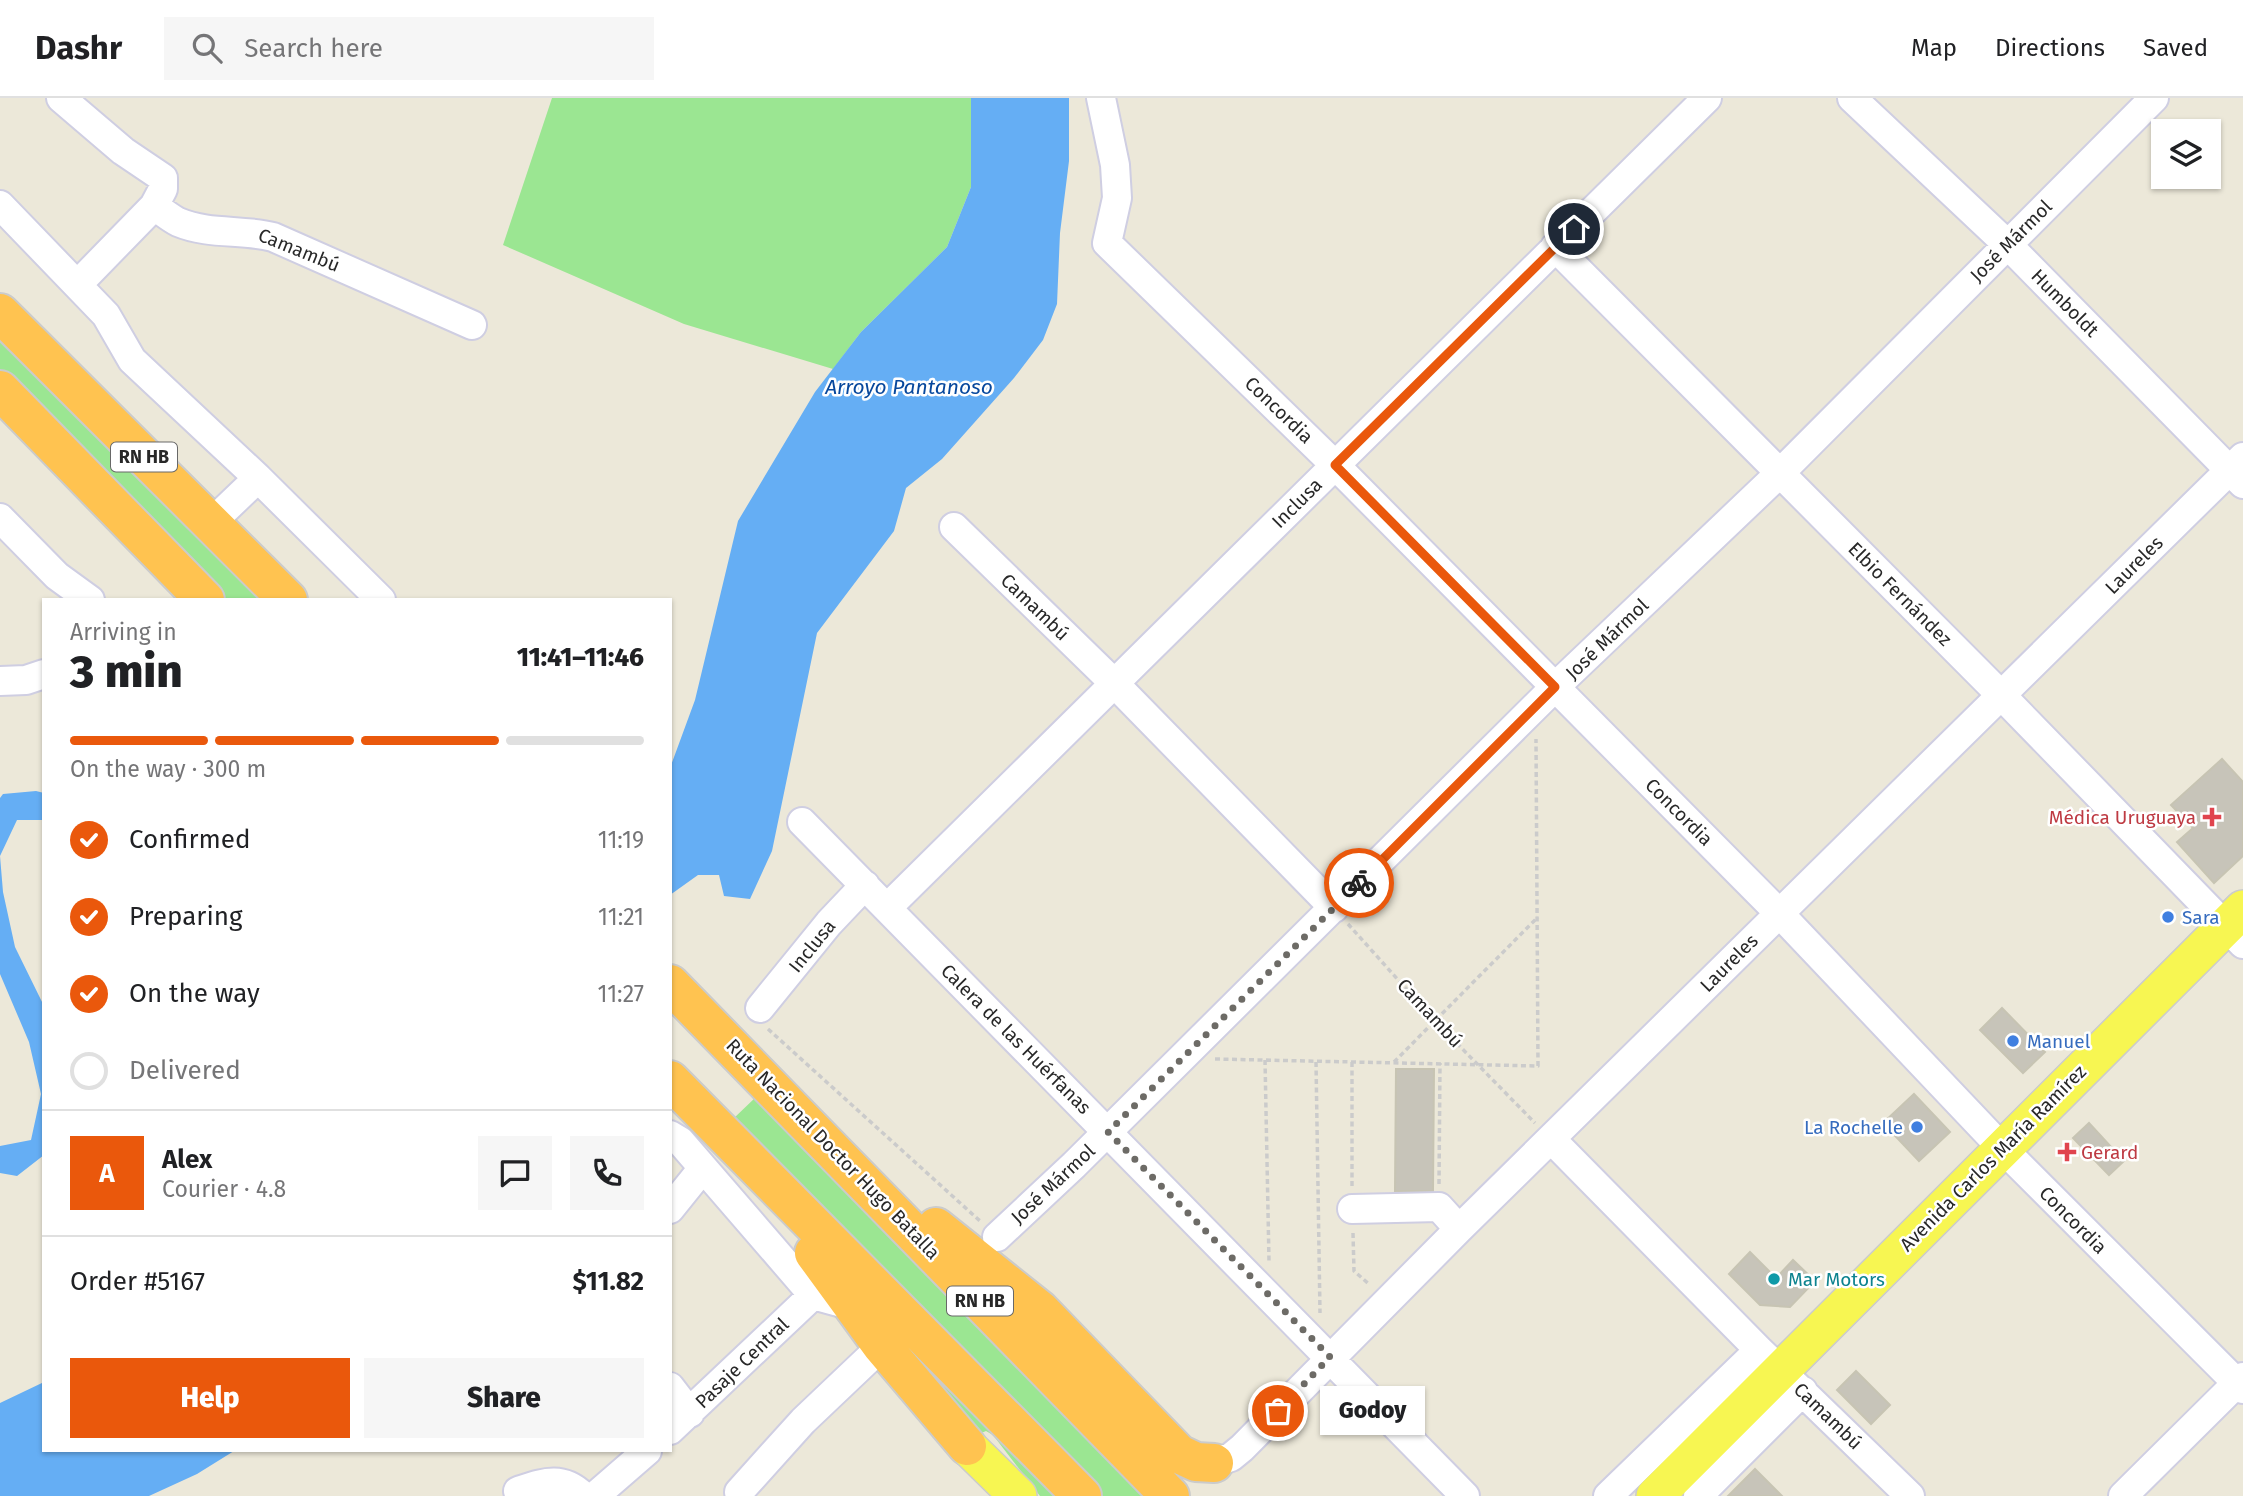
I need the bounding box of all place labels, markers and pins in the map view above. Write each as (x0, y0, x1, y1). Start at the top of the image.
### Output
pin (1544, 199, 1604, 259)
place label: Médica Uruguaya (2049, 806, 2196, 829)
marker: Médica Uruguaya (2202, 807, 2222, 827)
place label: Sara (2182, 906, 2220, 929)
marker: Sara (2160, 909, 2176, 925)
place label: Manuel (2027, 1030, 2091, 1053)
marker: Manuel (2005, 1033, 2021, 1049)
place label: La Rochelle (1804, 1116, 1903, 1139)
marker: La Rochelle (1909, 1119, 1925, 1135)
place label: Gerard (2081, 1141, 2138, 1164)
marker: Gerard (2059, 1144, 2075, 1160)
place label: Mar Motors (1788, 1268, 1885, 1291)
marker: Mar Motors (1766, 1271, 1782, 1287)
pin (1248, 1381, 1308, 1441)
callout: Godoy (1320, 1386, 1425, 1436)

